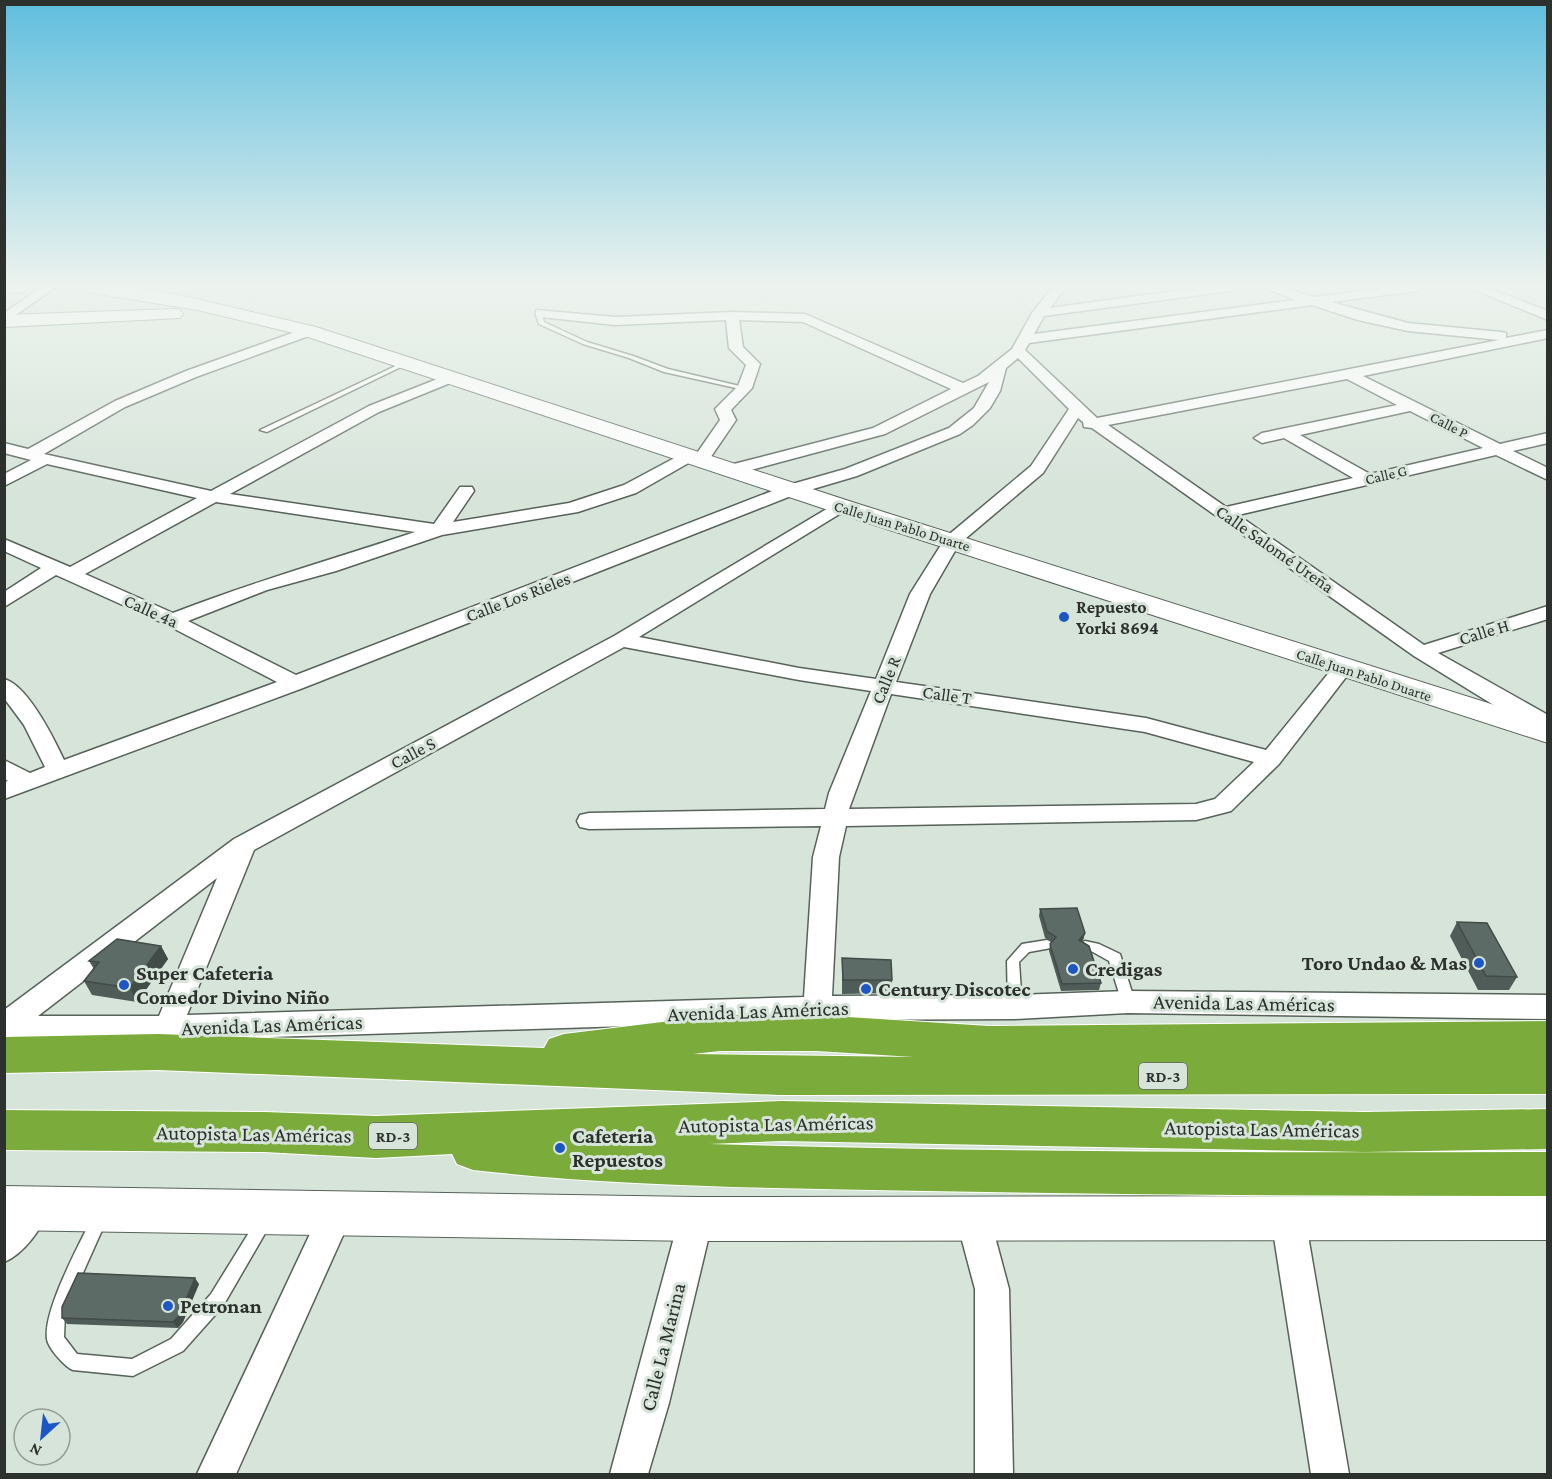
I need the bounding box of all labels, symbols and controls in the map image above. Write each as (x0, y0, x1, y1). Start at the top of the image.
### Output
street label: Calle P (1427, 409, 1471, 441)
street label: Calle G (1363, 462, 1409, 488)
street label: Calle Juan Pablo Duarte (832, 498, 972, 555)
street label: Calle Salomé Ureña (1212, 501, 1338, 597)
street label: Calle Los Rieles (463, 568, 573, 626)
street label: Calle 4a (121, 590, 181, 632)
place label: Repuesto Yorki 8694 (1076, 597, 1159, 638)
marker: Repuesto Yorki 8694 (1057, 610, 1071, 624)
street label: Calle H (1456, 615, 1512, 649)
street label: Calle Juan Pablo Duarte (1294, 646, 1434, 705)
street label: Calle R (867, 652, 905, 707)
street label: Calle T (921, 682, 973, 708)
street label: Calle S (387, 733, 439, 773)
place label: Toro Undao & Mas (1301, 951, 1467, 975)
marker: Toro Undao & Mas (1472, 956, 1486, 970)
place label: Credigas (1085, 957, 1163, 981)
place label: Super Cafeteria Comedor Divino Niño (136, 961, 330, 1009)
marker: Credigas (1066, 962, 1080, 976)
place label: Century Discotec (878, 977, 1031, 1001)
marker: Super Cafeteria Comedor Divino Niño (117, 978, 131, 992)
marker: Century Discotec (859, 982, 873, 996)
street label: Avenida Las Américas (1153, 989, 1335, 1017)
street label: Avenida Las Américas (667, 996, 849, 1026)
street label: Avenida Las Américas (181, 1010, 363, 1040)
road number: RD-3 (1139, 1063, 1187, 1089)
street label: Autopista Las Américas (678, 1110, 874, 1138)
street label: Autopista Las Américas (1164, 1115, 1360, 1143)
street label: Autopista Las Américas (156, 1120, 352, 1148)
road number: RD-3 (369, 1123, 417, 1149)
place label: Cafeteria Repuestos (572, 1124, 663, 1172)
marker: Cafeteria Repuestos (553, 1141, 567, 1155)
street label: Calle La Marina (635, 1280, 691, 1414)
place label: Petronan (180, 1294, 262, 1318)
marker: Petronan (161, 1299, 175, 1313)
north arrow (12, 1407, 72, 1467)
text: N (27, 1440, 44, 1460)

